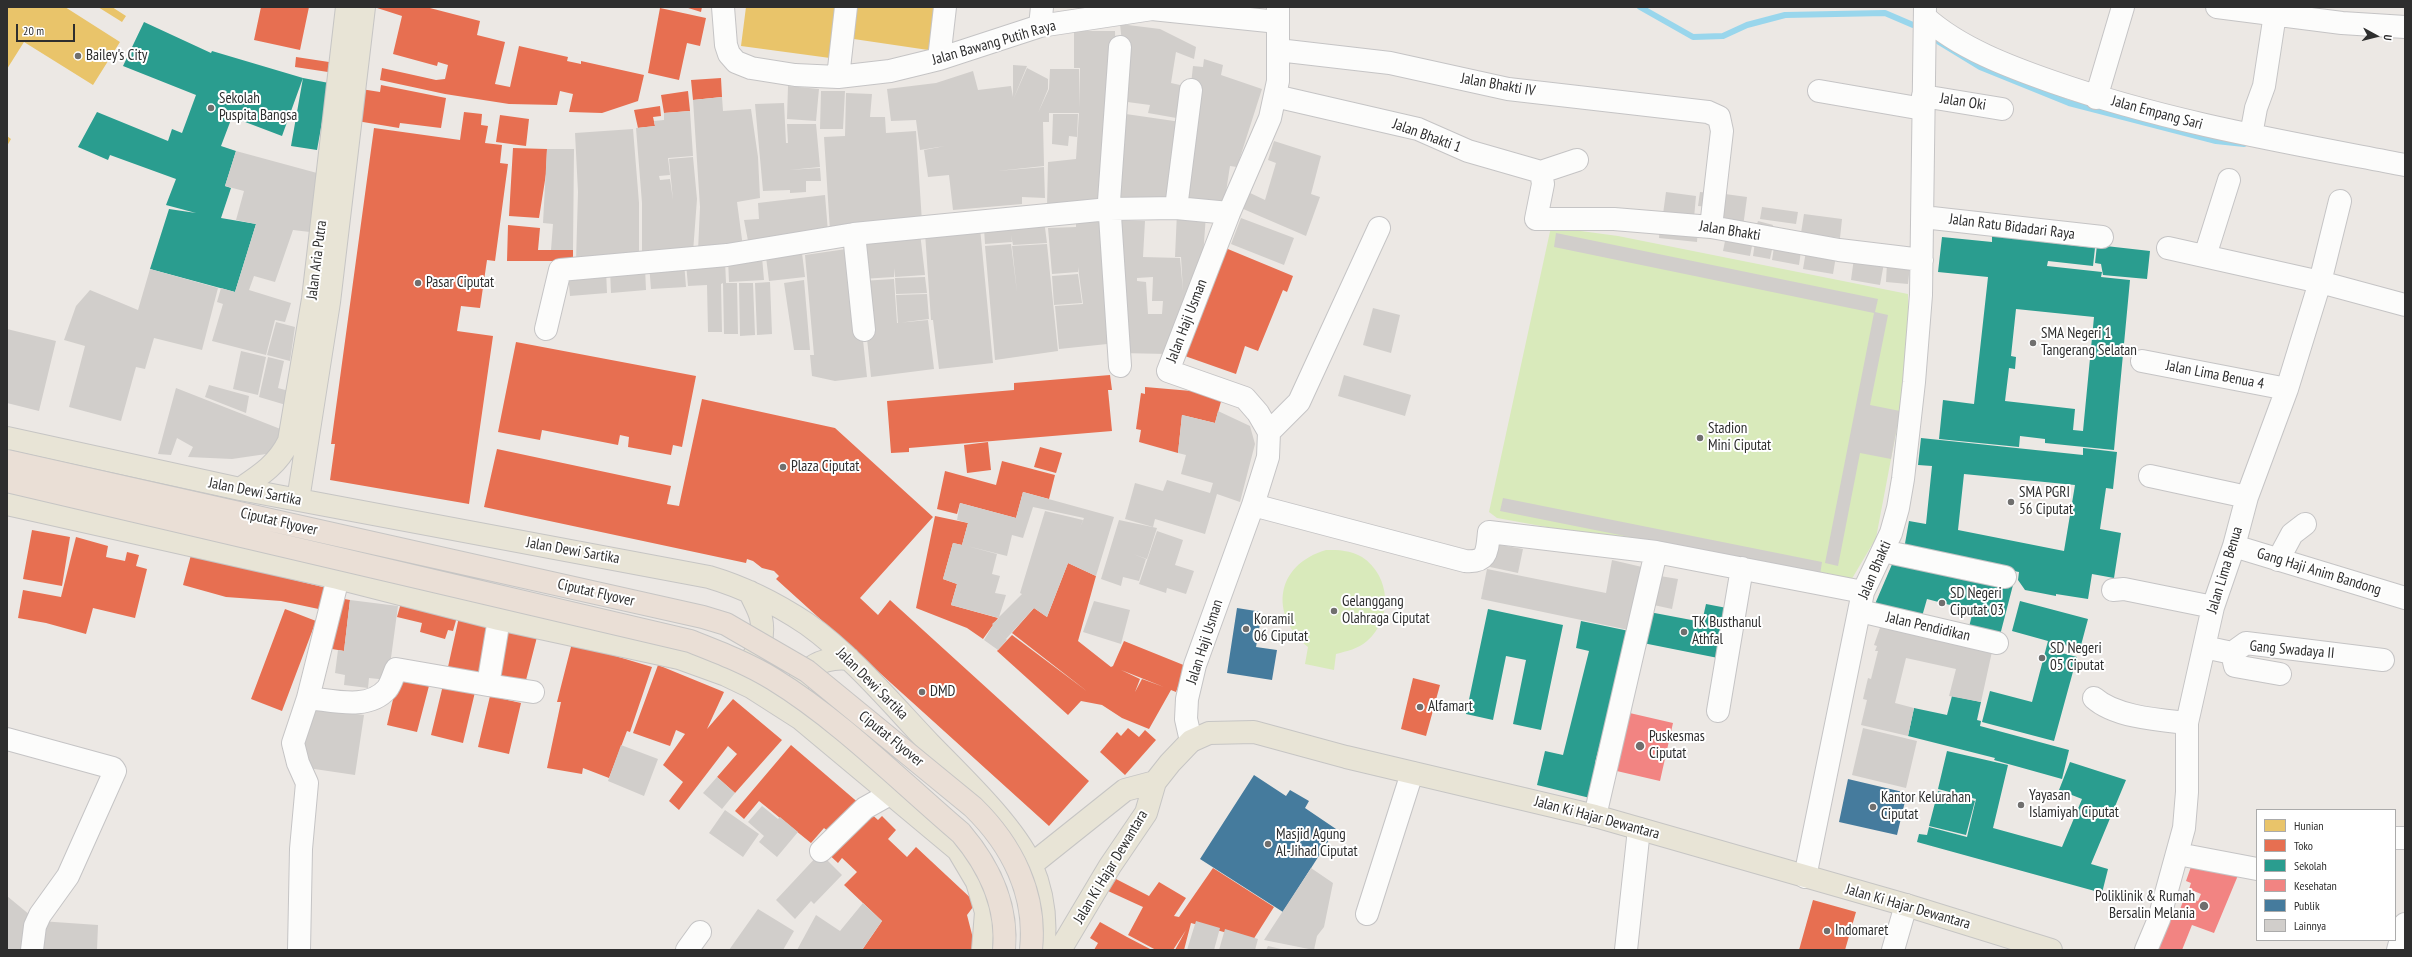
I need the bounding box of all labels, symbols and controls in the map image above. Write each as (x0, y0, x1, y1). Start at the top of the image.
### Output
scale bar (18, 16, 77, 42)
north arrow (2356, 16, 2396, 56)
street label: Jalan Bawang Putih Raya (930, 17, 1058, 69)
text: 20 m (23, 23, 44, 38)
text: U (2381, 34, 2395, 41)
place label: Bailey's City (86, 47, 147, 65)
marker: Bailey's City (73, 51, 83, 61)
street label: Jalan Bhakti IV (1459, 70, 1537, 100)
street label: Jalan Oki (1939, 89, 1987, 115)
place label: Sekolah Puspita Bangsa (219, 90, 297, 125)
street label: Jalan Empang Sari (2109, 92, 2205, 134)
marker: Sekolah Puspita Bangsa (206, 103, 216, 113)
street label: Jalan Bhakti 1 (1390, 115, 1464, 157)
street label: Jalan Ratu Bidadari Raya (1948, 210, 2076, 244)
street label: Jalan Bhakti (1698, 217, 1762, 245)
street label: Jalan Aria Putra (303, 219, 331, 301)
place label: Pasar Ciputat (426, 274, 494, 292)
street label: Jalan Haji Usman (1163, 277, 1211, 365)
marker: Pasar Ciputat (413, 278, 423, 288)
place label: SMA Negeri 1 Tangerang Selatan (2041, 325, 2137, 360)
marker: SMA Negeri 1 Tangerang Selatan (2028, 338, 2038, 348)
street label: Jalan Lima Benua 4 (2164, 357, 2266, 393)
place label: Stadion Mini Ciputat (1708, 420, 1771, 455)
marker: Stadion Mini Ciputat (1695, 433, 1705, 443)
place label: Plaza Ciputat (791, 458, 859, 476)
marker: Plaza Ciputat (778, 462, 788, 472)
street label: Jalan Dewi Sartika (207, 474, 303, 510)
place label: SMA PGRI 56 Ciputat (2019, 484, 2073, 519)
marker: SMA PGRI 56 Ciputat (2006, 497, 2016, 507)
street label: Ciputat Flyover (239, 504, 319, 540)
street label: Jalan Lima Benua (2203, 524, 2247, 616)
street label: Jalan Dewi Sartika (525, 534, 621, 568)
street label: Jalan Bhakti (1855, 538, 1895, 602)
street label: Gang Haji Anim Bandong (2255, 545, 2383, 599)
street label: Ciputat Flyover (556, 575, 636, 611)
place label: SD Negeri Ciputat 03 (1950, 585, 2004, 620)
place label: Gelanggang Olahraga Ciputat (1342, 593, 1430, 628)
street label: Jalan Haji Usman (1183, 597, 1227, 687)
marker: SD Negeri Ciputat 03 (1937, 598, 1947, 608)
marker: Gelanggang Olahraga Ciputat (1329, 606, 1339, 616)
street label: Jalan Pendidikan (1884, 609, 1972, 645)
place label: Koramil 06 Ciputat (1254, 611, 1308, 646)
place label: TK Busthanul Athfal (1692, 614, 1761, 649)
marker: Koramil 06 Ciputat (1241, 624, 1251, 634)
marker: TK Busthanul Athfal (1679, 627, 1689, 637)
street label: Gang Swadaya II (2249, 637, 2335, 663)
place label: SD Negeri 05 Ciputat (2050, 640, 2104, 675)
street label: Jalan Dewi Sartika (832, 644, 912, 724)
marker: SD Negeri 05 Ciputat (2037, 653, 2047, 663)
place label: DMD (930, 683, 955, 701)
marker: DMD (917, 687, 927, 697)
place label: Alfamart (1428, 698, 1473, 716)
marker: Alfamart (1415, 702, 1425, 712)
street label: Ciputat Flyover (855, 707, 927, 771)
place label: Puskesmas Ciputat (1649, 728, 1705, 763)
marker: Puskesmas Ciputat (1634, 740, 1646, 752)
place label: Yayasan Islamiyah Ciputat (2029, 787, 2119, 822)
place label: Kantor Kelurahan Ciputat (1881, 789, 1971, 824)
street label: Jalan Ki Hajar Dewantara (1532, 793, 1662, 843)
marker: Yayasan Islamiyah Ciputat (2016, 800, 2026, 810)
marker: Kantor Kelurahan Ciputat (1868, 802, 1878, 812)
street label: Jalan Ki Hajar Dewantara (1070, 807, 1152, 927)
legend (2256, 809, 2396, 941)
text: Hunian (2294, 818, 2324, 833)
place label: Masjid Agung Al-Jihad Ciputat (1276, 826, 1358, 861)
text: Toko (2294, 838, 2313, 853)
marker: Masjid Agung Al-Jihad Ciputat (1263, 839, 1273, 849)
text: Sekolah (2294, 858, 2327, 873)
text: Kesehatan (2294, 878, 2337, 893)
street label: Jalan Ki Hajar Dewantara (1844, 881, 1972, 933)
place label: Poliklinik & Rumah Bersalin Melania (2095, 888, 2195, 923)
text: Publik (2294, 898, 2320, 913)
marker: Poliklinik & Rumah Bersalin Melania (2198, 900, 2210, 912)
text: Lainnya (2294, 918, 2326, 933)
place label: Indomaret (1835, 922, 1888, 940)
marker: Indomaret (1822, 926, 1832, 936)

